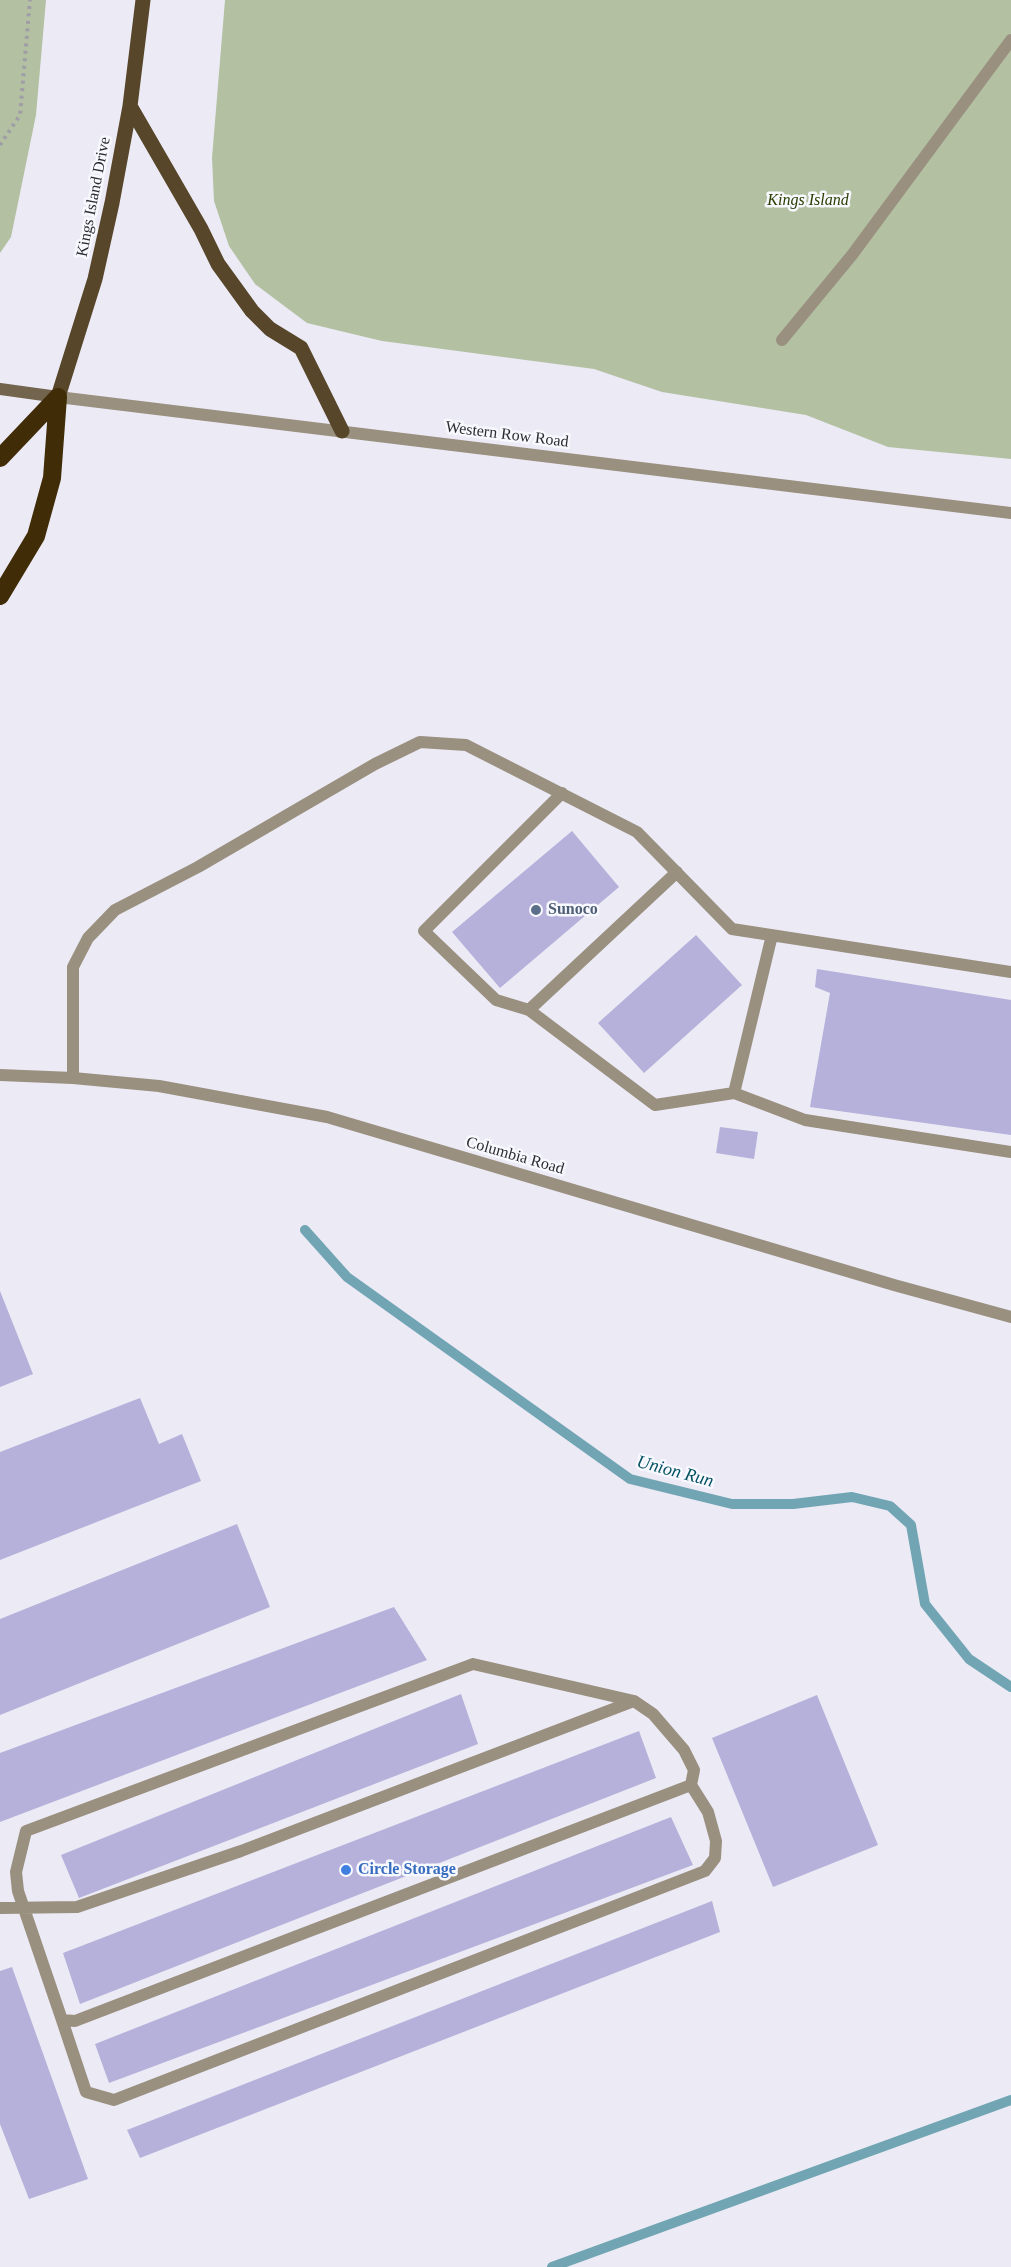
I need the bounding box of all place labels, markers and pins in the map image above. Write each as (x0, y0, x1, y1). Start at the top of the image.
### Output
place label: Sunoco (548, 900, 598, 920)
marker: Sunoco (529, 903, 543, 917)
place label: Circle Storage (358, 1860, 456, 1880)
marker: Circle Storage (339, 1863, 353, 1877)

